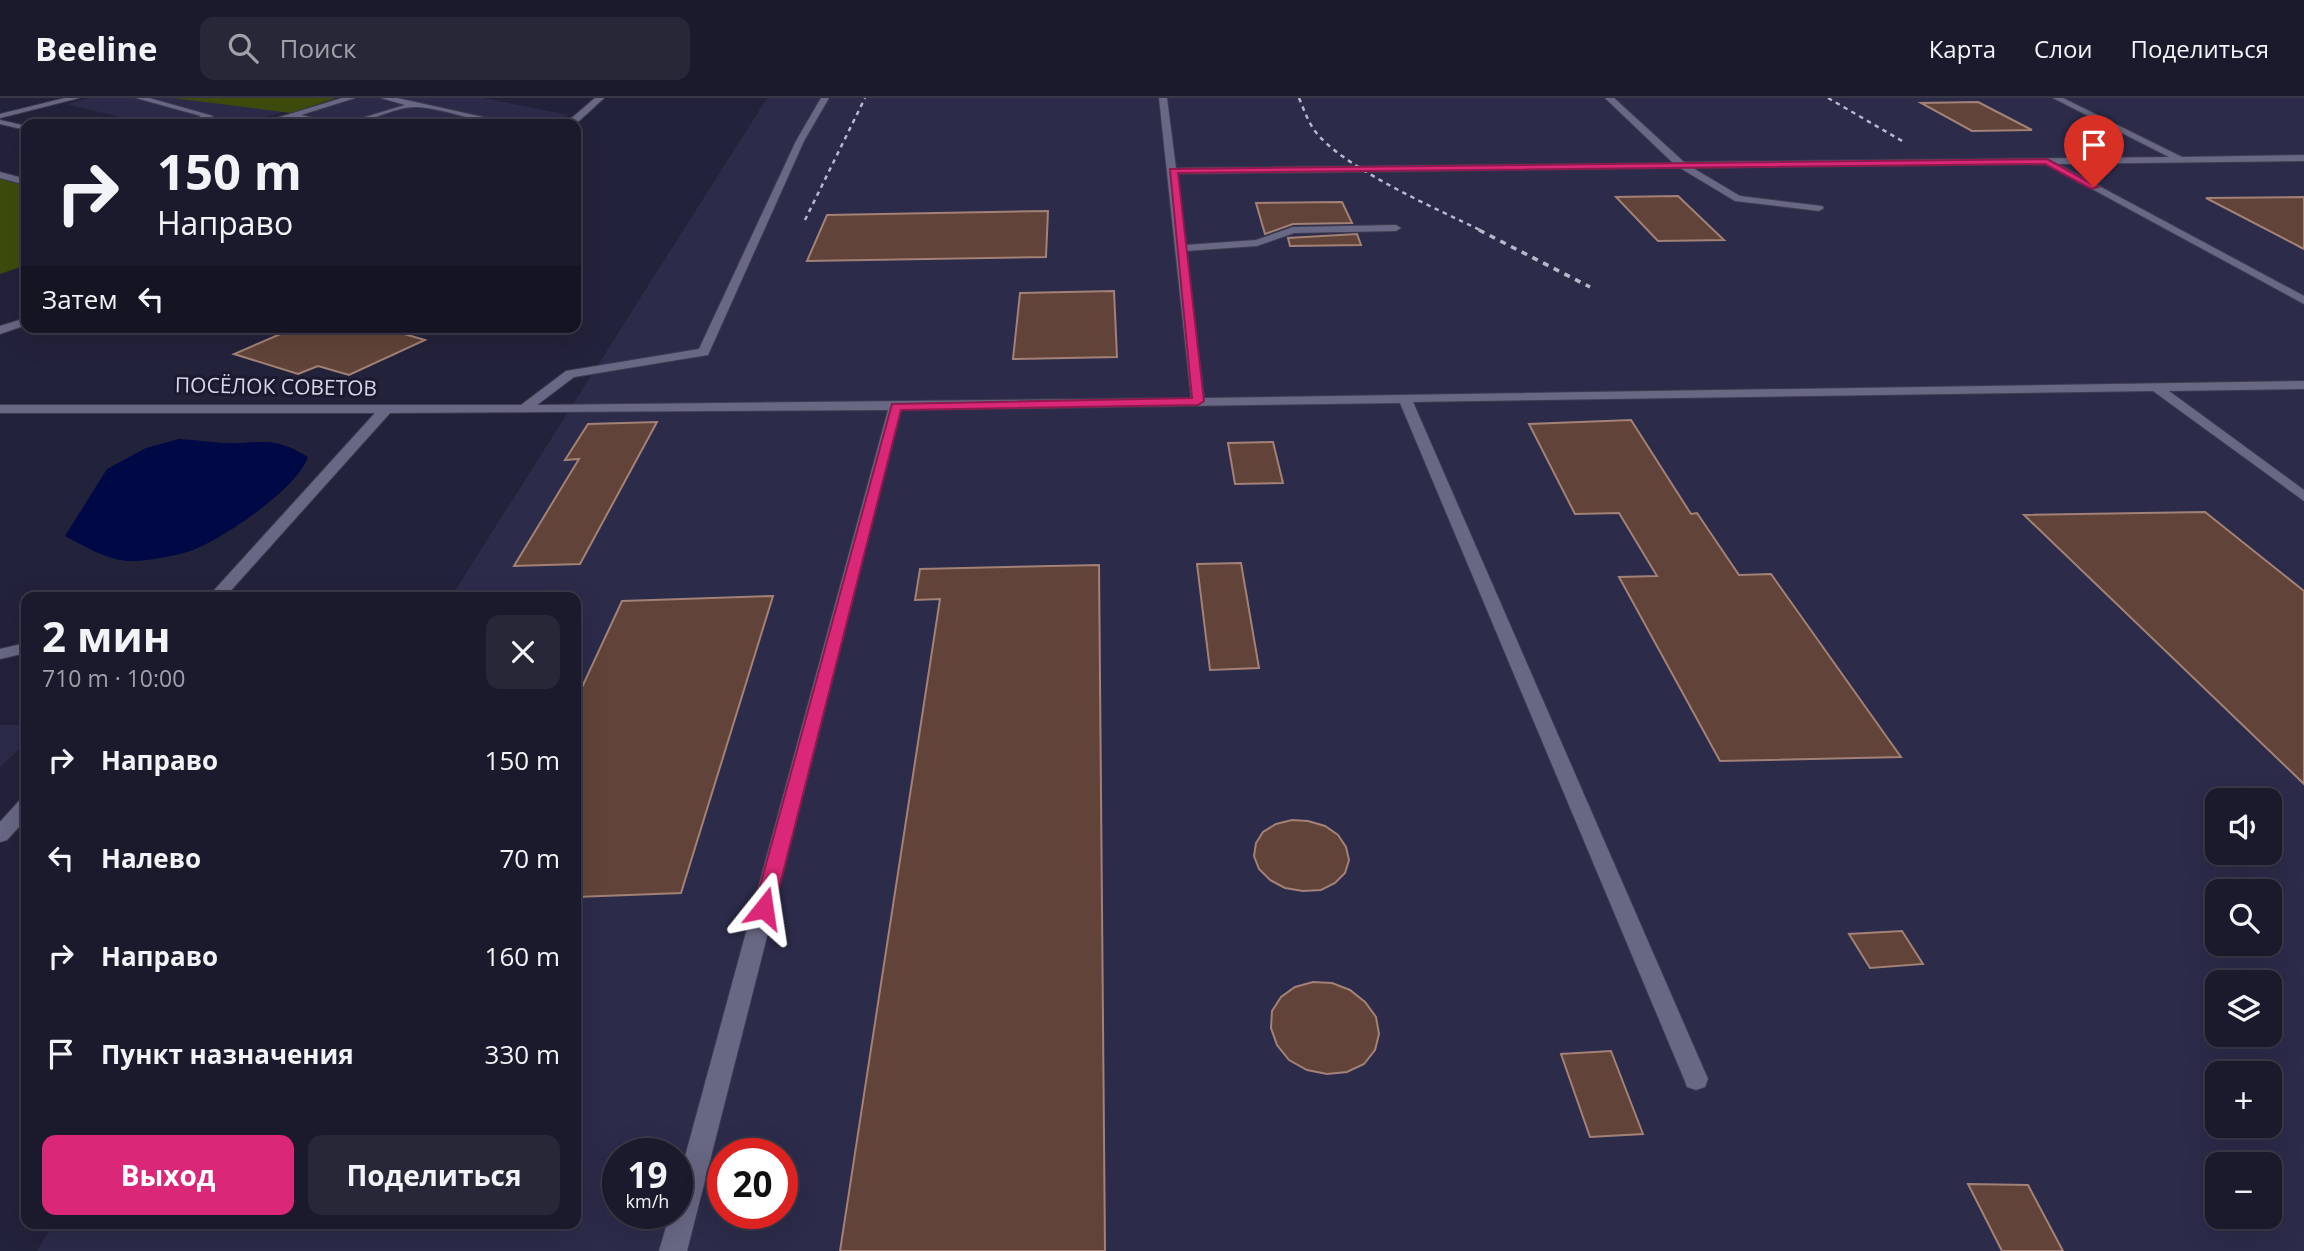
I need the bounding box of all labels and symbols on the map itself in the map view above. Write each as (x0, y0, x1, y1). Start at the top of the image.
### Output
pin (2064, 115, 2124, 187)
street label: ПОСЁЛОК СОВЕТОВ (175, 370, 377, 402)
position arrow (727, 871, 801, 945)
speed limit sign: 20 (707, 1138, 798, 1229)

